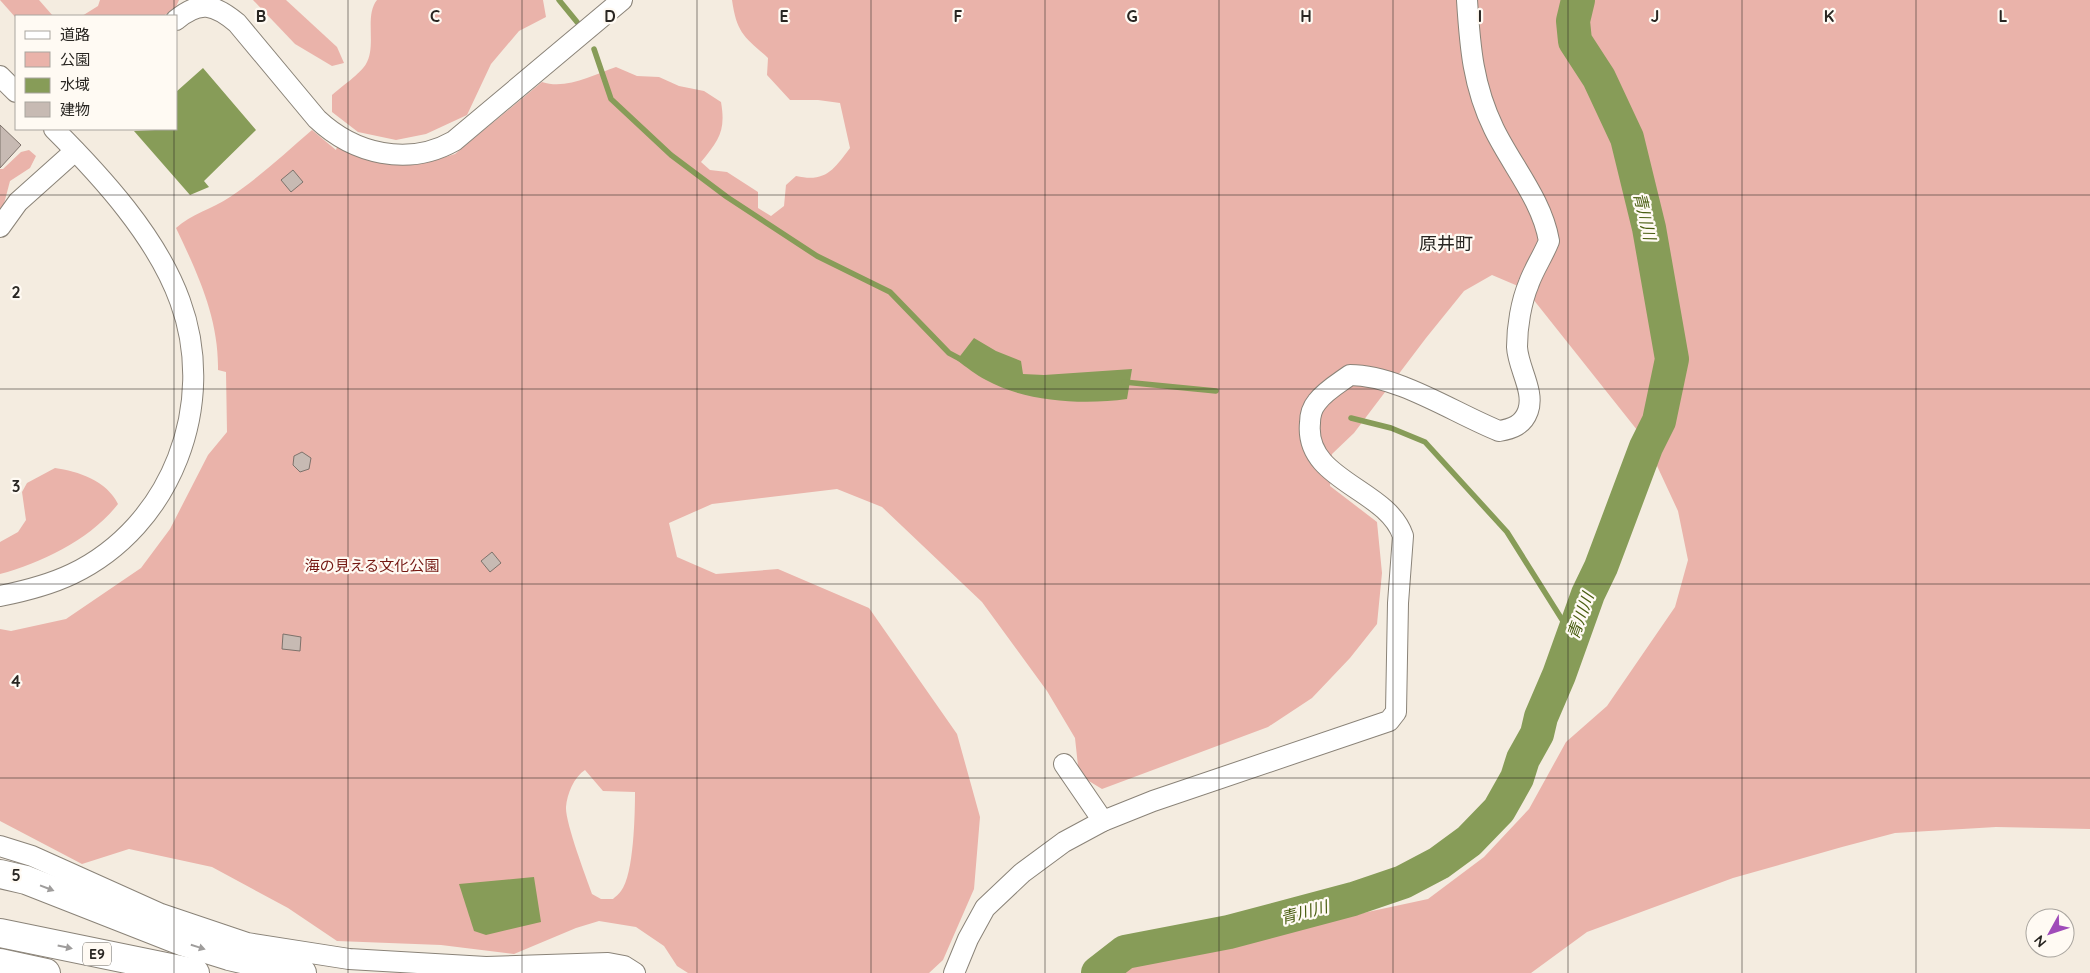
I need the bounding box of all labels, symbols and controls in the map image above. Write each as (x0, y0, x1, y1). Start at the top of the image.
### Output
text: B (256, 6, 266, 26)
text: C (430, 6, 440, 26)
text: D (604, 6, 616, 26)
text: E (779, 6, 789, 26)
text: F (954, 6, 963, 26)
text: G (1126, 6, 1138, 26)
text: H (1300, 6, 1312, 26)
text: I (1478, 6, 1482, 26)
text: J (1651, 6, 1659, 26)
text: K (1824, 6, 1834, 26)
text: L (1999, 6, 2008, 26)
legend (15, 15, 178, 130)
text: 道路 (60, 25, 90, 44)
text: 公園 (60, 50, 90, 69)
text: 水域 (60, 75, 90, 94)
text: 建物 (60, 100, 90, 119)
water label: 青川川 (1630, 190, 1661, 244)
district label: 原井町 (1419, 232, 1473, 255)
text: 2 (11, 282, 21, 302)
text: 3 (12, 476, 20, 496)
park label: 海の見える文化公園 (305, 556, 439, 575)
water label: 青川川 (1562, 588, 1598, 642)
text: 4 (11, 671, 21, 691)
text: 5 (11, 865, 21, 885)
one-way arrow (39, 885, 54, 892)
water label: 青川川 (1278, 896, 1332, 928)
north arrow (2025, 908, 2075, 958)
text: N (2030, 932, 2050, 951)
road number: E9 (83, 942, 111, 966)
one-way arrow (191, 943, 206, 951)
one-way arrow (57, 944, 73, 952)

